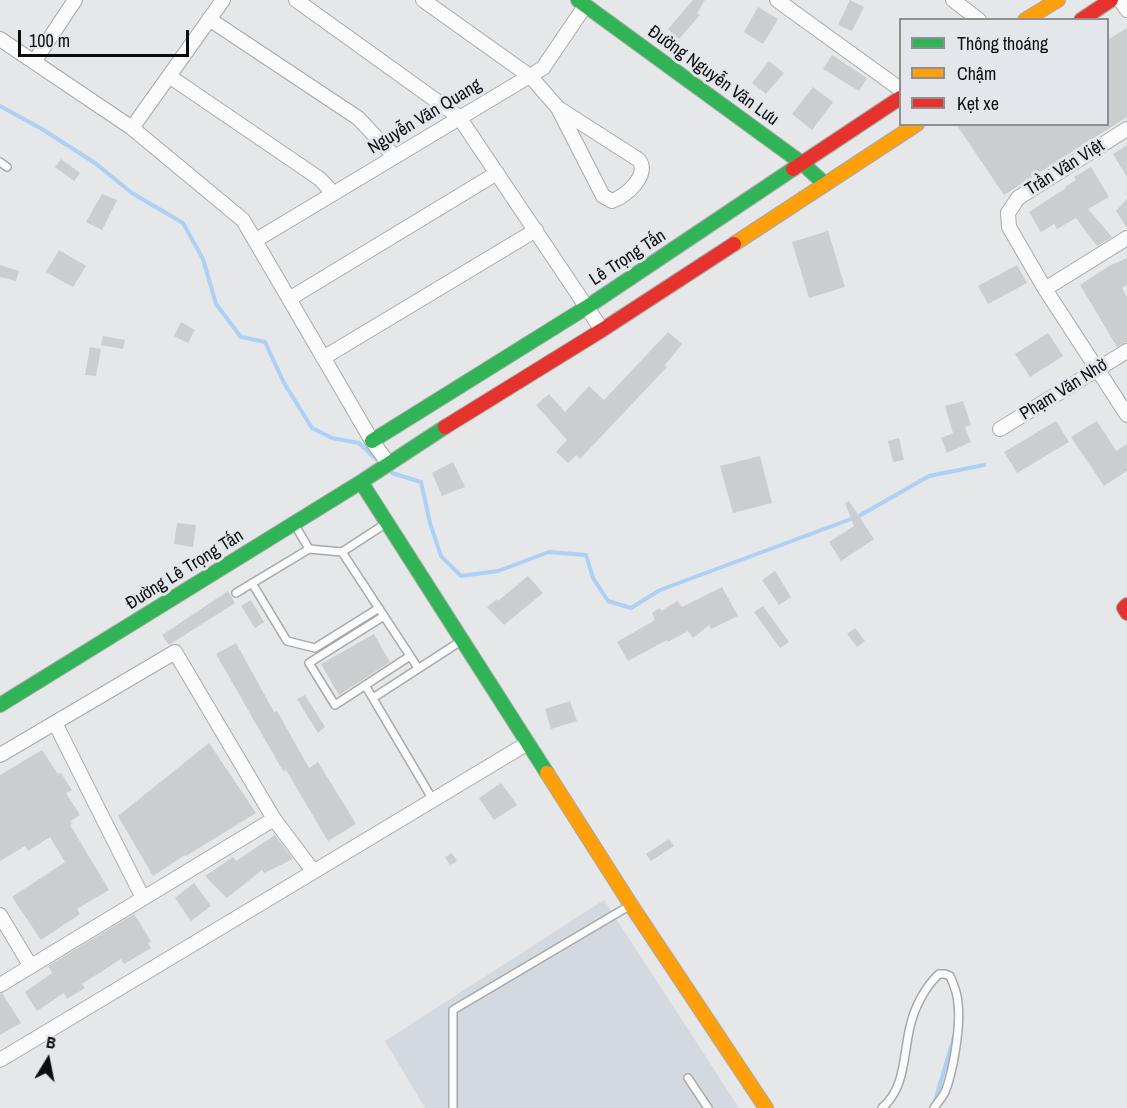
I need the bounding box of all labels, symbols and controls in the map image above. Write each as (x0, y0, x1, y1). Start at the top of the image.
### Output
scale bar (21, 18, 192, 56)
legend (899, 18, 1109, 126)
street label: Đường Nguyễn Văn Lưu (643, 21, 783, 131)
text: 100 m (29, 28, 70, 53)
text: Thông thoáng (957, 31, 1048, 56)
text: Chậm (957, 61, 996, 86)
street label: Nguyễn Văn Quang (364, 75, 486, 159)
text: Kẹt xe (957, 91, 999, 116)
street label: Trần Văn Việt (1021, 135, 1109, 201)
street label: Lê Trọng Tấn (586, 225, 670, 291)
street label: Phạm Văn Nhờ (1016, 355, 1112, 425)
street label: Đường Lê Trọng Tấn (122, 525, 248, 615)
north arrow (18, 1030, 78, 1090)
text: B (45, 1031, 58, 1054)

